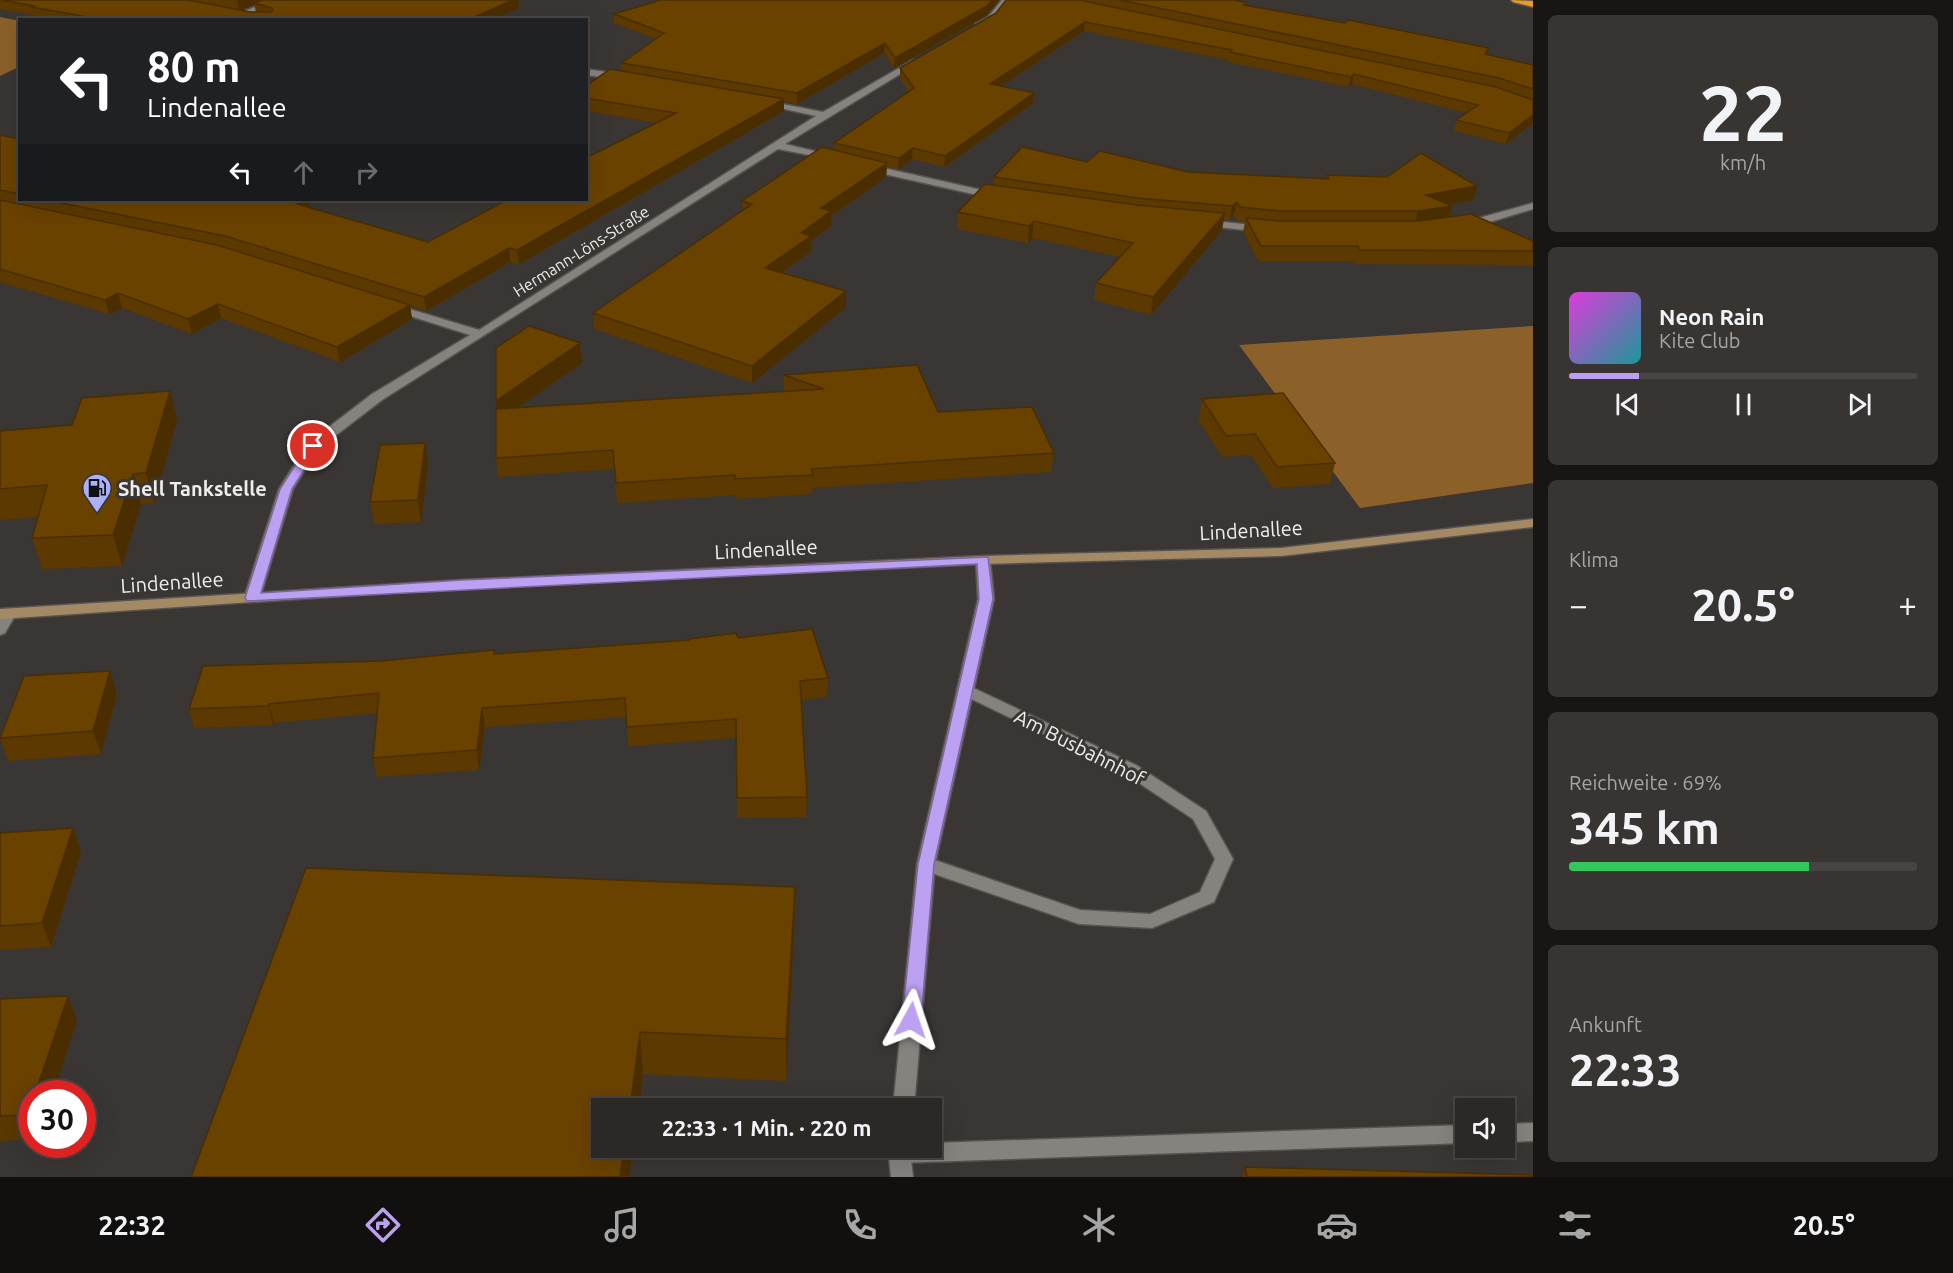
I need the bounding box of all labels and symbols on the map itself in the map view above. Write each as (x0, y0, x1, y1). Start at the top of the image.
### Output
street label: Hermann-Löns-Straße (510, 202, 652, 300)
pin (287, 420, 338, 471)
fuel station icon: Shell Tankstelle (81, 472, 113, 514)
place label: Shell Tankstelle (118, 477, 267, 500)
street label: Lindenallee (1199, 516, 1303, 544)
street label: Lindenallee (714, 535, 818, 563)
street label: Lindenallee (120, 567, 224, 597)
street label: Am Busbahnhof (1011, 704, 1149, 790)
position arrow (879, 988, 943, 1052)
speed limit sign: 30 (18, 1080, 96, 1158)

